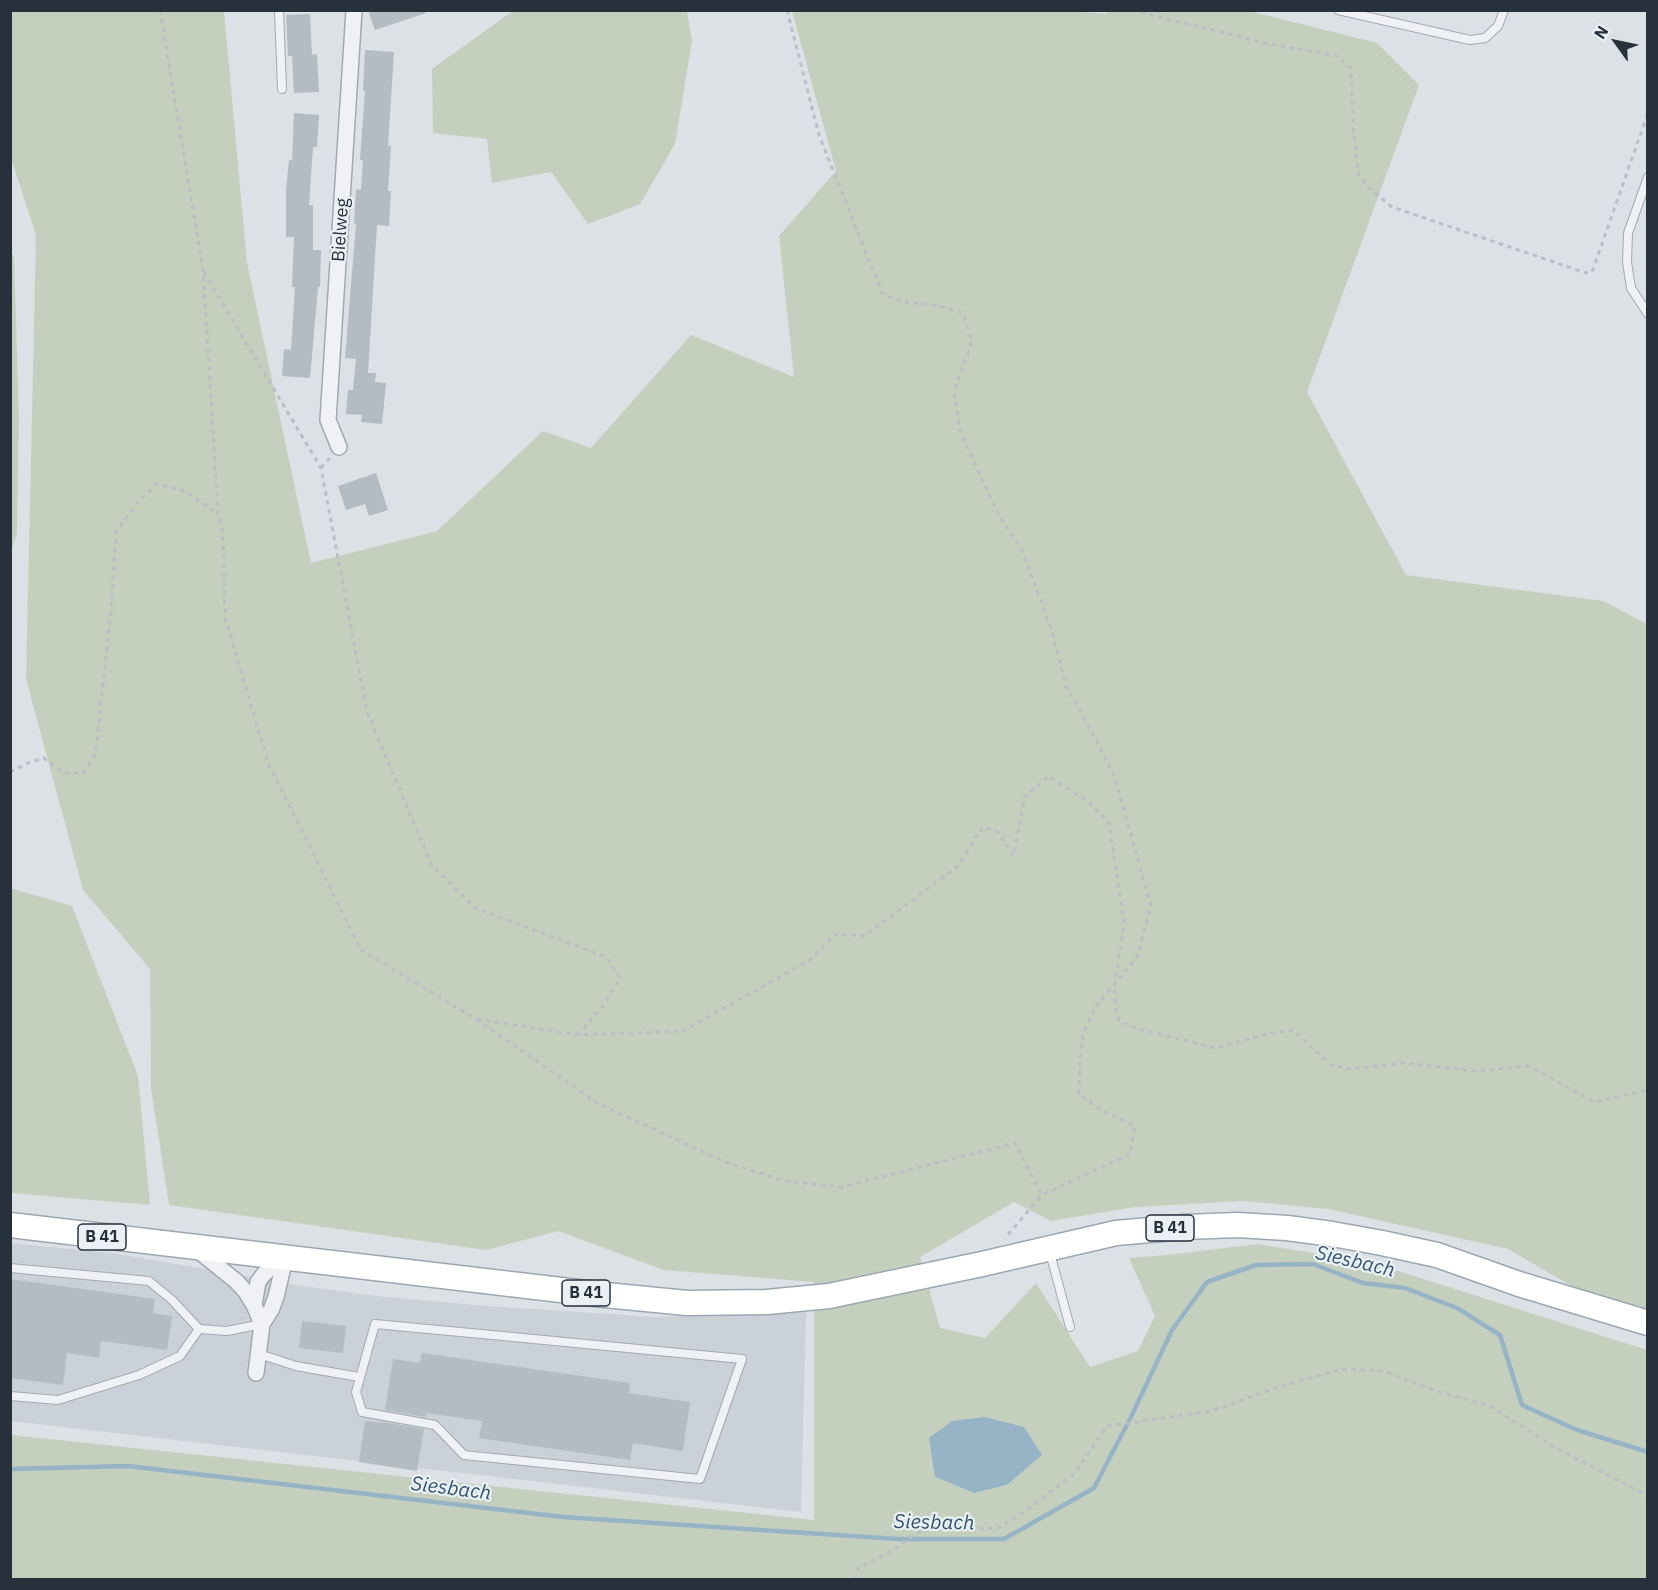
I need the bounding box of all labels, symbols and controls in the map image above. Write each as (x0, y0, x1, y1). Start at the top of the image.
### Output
north arrow (1586, 12, 1646, 72)
text: N (1589, 22, 1612, 43)
street label: Bielweg (328, 197, 354, 263)
road number: B 41 (1146, 1215, 1194, 1241)
road number: B 41 (78, 1224, 126, 1250)
water label: Siesbach (1313, 1241, 1397, 1283)
road number: B 41 (562, 1280, 610, 1306)
water label: Siesbach (410, 1472, 492, 1506)
water label: Siesbach (893, 1510, 975, 1536)

